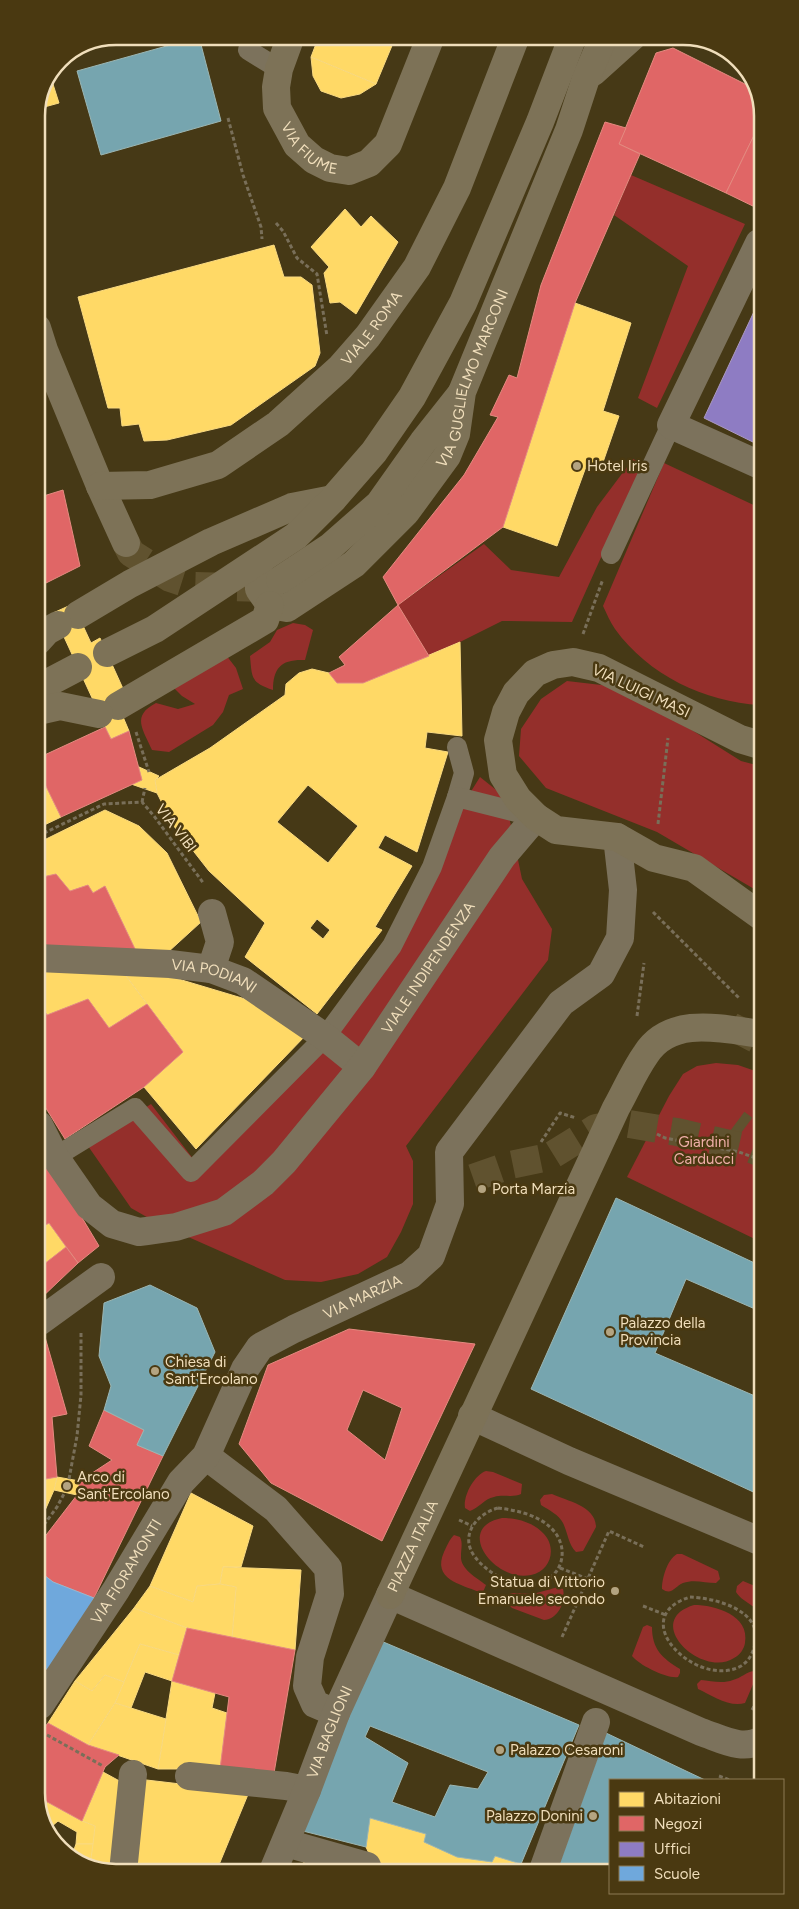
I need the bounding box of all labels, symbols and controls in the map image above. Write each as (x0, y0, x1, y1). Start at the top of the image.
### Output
street label: VIA FIUME (277, 119, 339, 178)
street label: VIA GUGLIELMO MARCONI (433, 286, 512, 471)
street label: VIALE ROMA (337, 288, 406, 369)
place label: Hotel Iris (587, 457, 647, 475)
marker: Hotel Iris (571, 460, 583, 472)
street label: VIA LUIGI MASI (589, 660, 693, 722)
street label: VIA VIBI (152, 800, 200, 856)
street label: VIALE INDIPENDENZA (378, 898, 479, 1037)
street label: VIA PODIANI (170, 955, 260, 997)
park label: Giardini Carducci (674, 1133, 734, 1168)
place label: Porta Marzia (492, 1180, 575, 1198)
marker: Porta Marzia (476, 1183, 488, 1195)
street label: VIA MARZIA (320, 1271, 405, 1323)
place label: Palazzo della Provincia (620, 1314, 706, 1349)
marker: Palazzo della Provincia (604, 1326, 616, 1338)
place label: Chiesa di Sant'Ercolano (165, 1353, 258, 1388)
marker: Chiesa di Sant'Ercolano (149, 1365, 161, 1377)
place label: Arco di Sant'Ercolano (77, 1468, 170, 1503)
marker: Arco di Sant'Ercolano (61, 1480, 73, 1492)
street label: PIAZZA ITALIA (384, 1497, 442, 1595)
street label: VIA FIORAMONTI (87, 1516, 166, 1627)
place label: Statua di Vittorio Emanuele secondo (478, 1573, 605, 1608)
marker: Statua di Vittorio Emanuele secondo (609, 1585, 621, 1597)
street label: VIA BAGLIONI (303, 1683, 356, 1781)
place label: Palazzo Cesaroni (510, 1741, 624, 1759)
marker: Palazzo Cesaroni (494, 1744, 506, 1756)
legend (609, 1779, 784, 1894)
text: Abitazioni (654, 1790, 721, 1808)
place label: Palazzo Donini (486, 1807, 583, 1825)
marker: Palazzo Donini (587, 1810, 599, 1822)
text: Negozi (654, 1815, 702, 1833)
text: Uffici (654, 1840, 691, 1858)
text: Scuole (654, 1865, 700, 1883)

